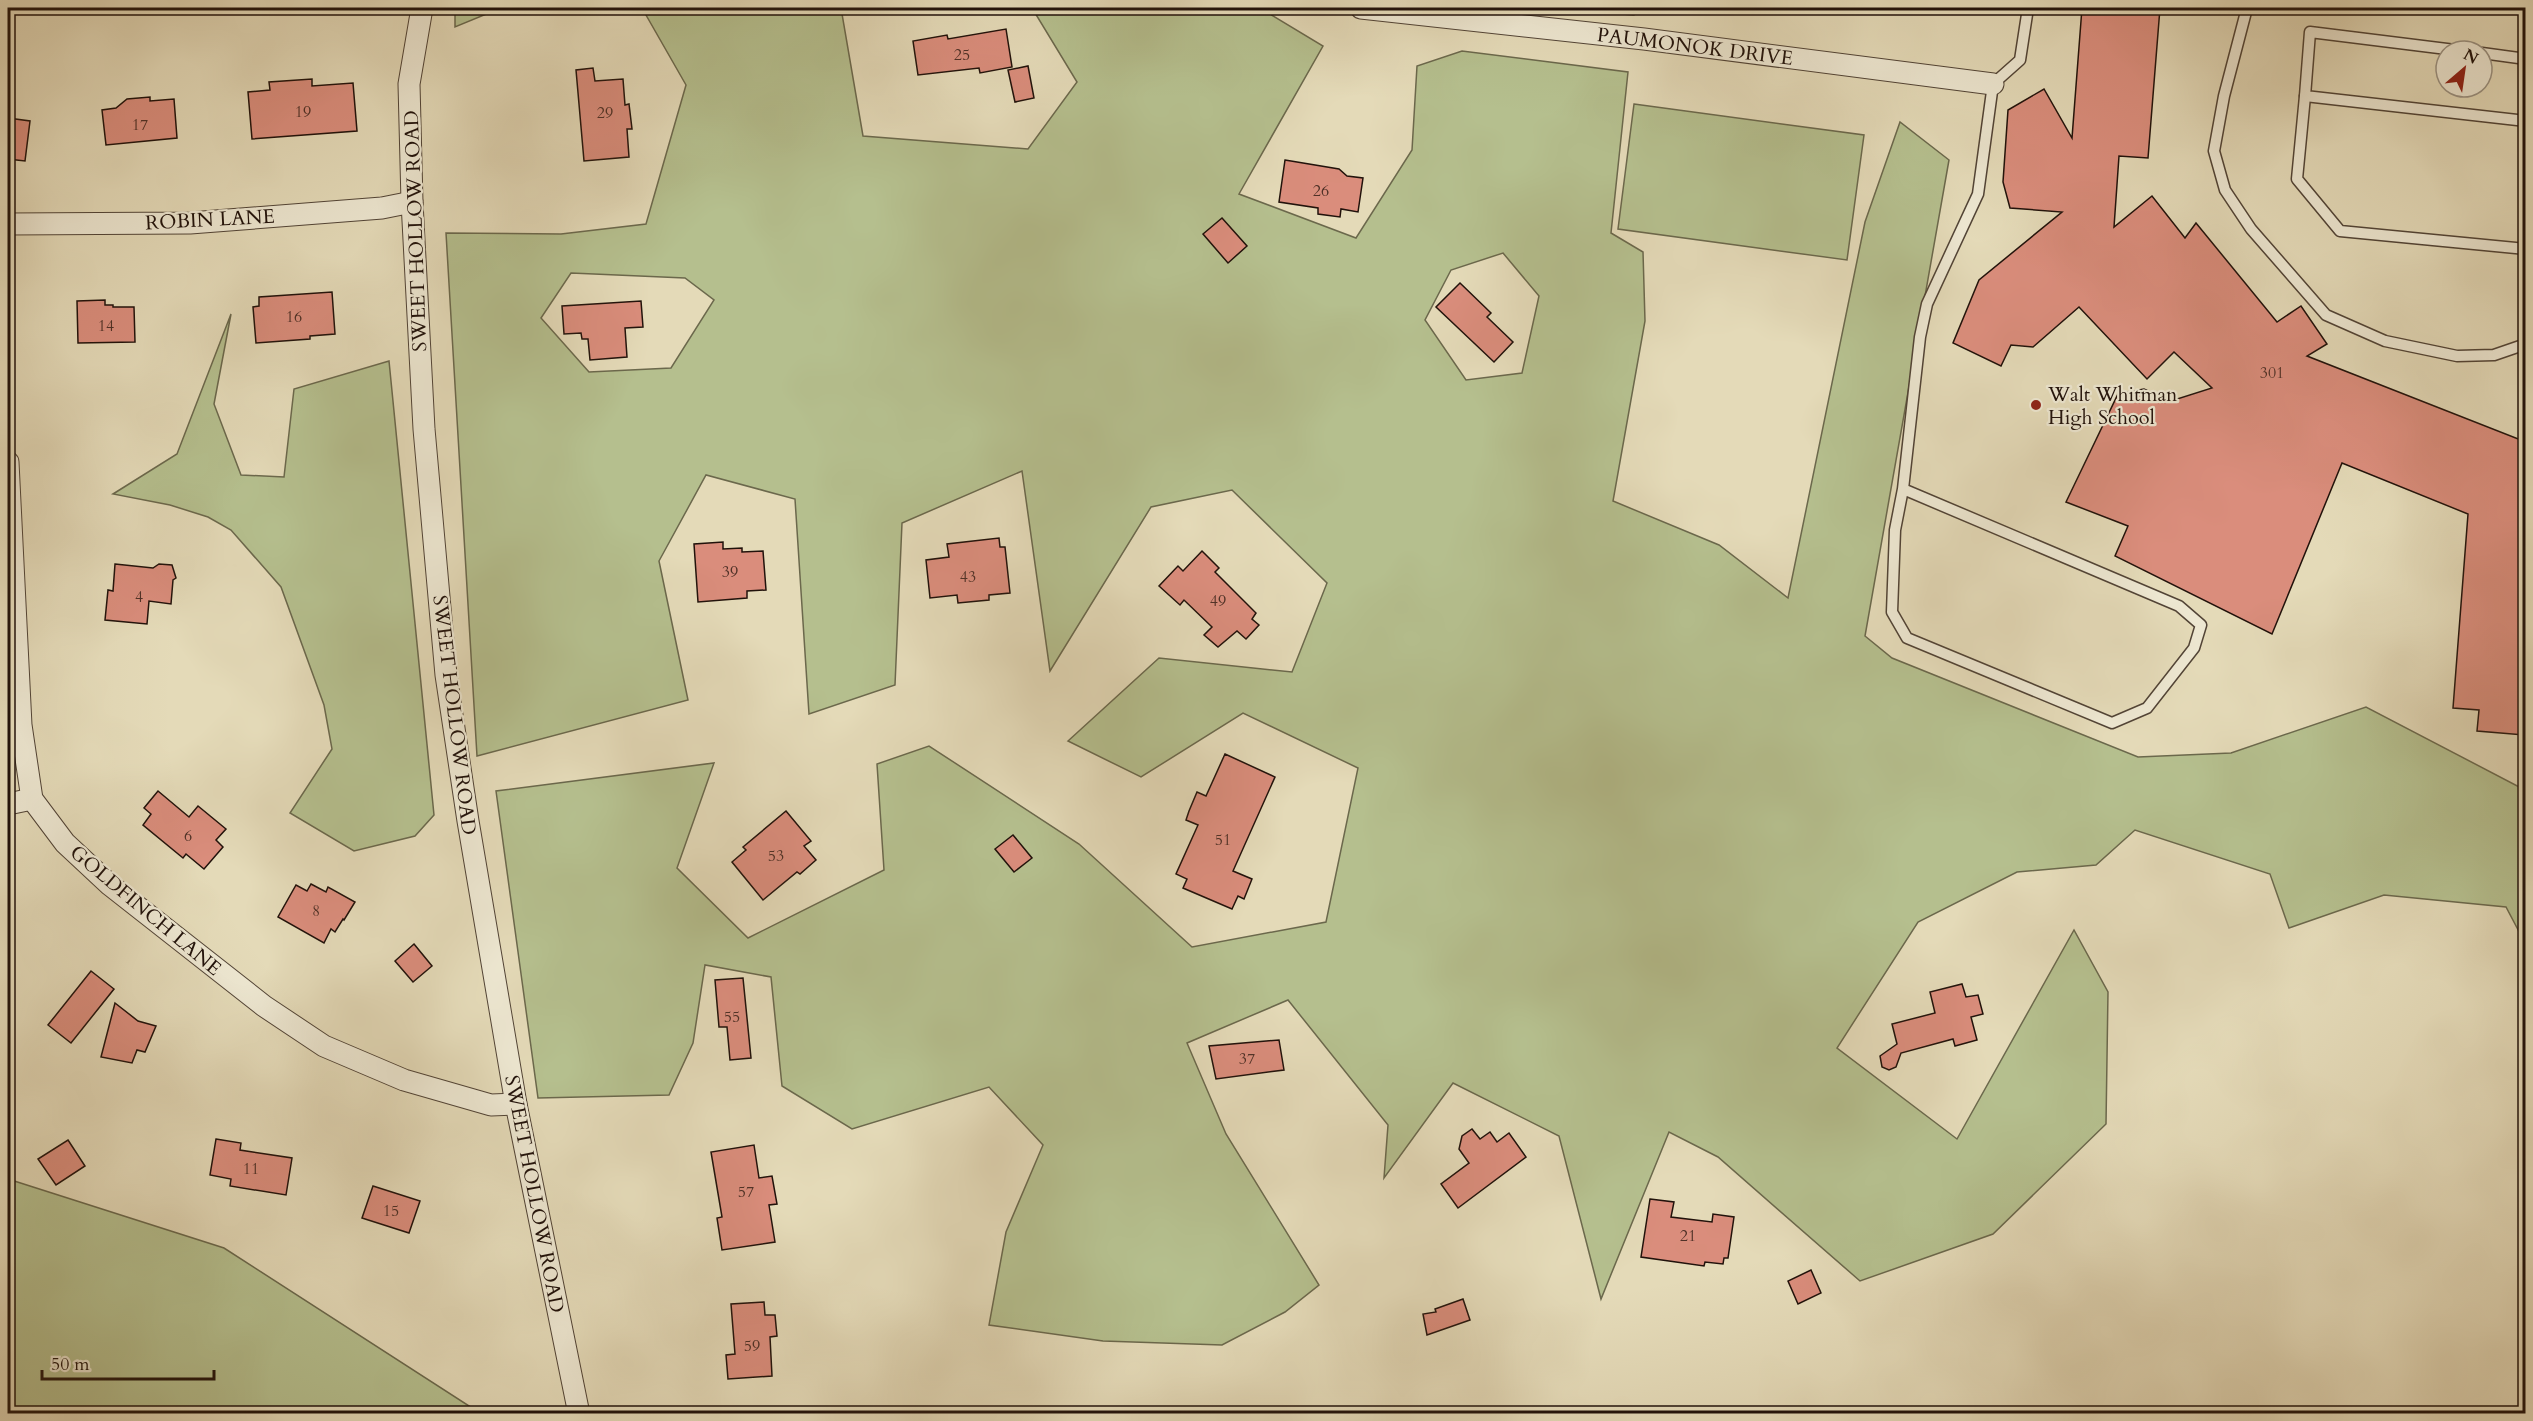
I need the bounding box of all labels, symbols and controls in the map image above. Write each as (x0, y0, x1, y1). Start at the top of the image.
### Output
street label: PAUMONOK DRIVE (1595, 21, 1794, 72)
north arrow (2434, 39, 2494, 99)
house number: 25 (954, 44, 970, 66)
text: N (2459, 44, 2482, 70)
house number: 19 (295, 101, 311, 123)
house number: 29 (597, 102, 613, 124)
street label: SWEET HOLLOW ROAD (398, 110, 433, 352)
house number: 17 (132, 114, 148, 136)
house number: 26 (1313, 180, 1329, 202)
street label: ROBIN LANE (145, 203, 276, 236)
house number: 16 (286, 306, 302, 328)
house number: 14 (98, 315, 114, 337)
house number: 301 (2260, 362, 2284, 384)
place label: Walt Whitman High School (2047, 381, 2178, 431)
marker: Walt Whitman High School (2029, 398, 2043, 412)
house number: 39 (722, 561, 738, 583)
house number: 43 (960, 566, 976, 588)
house number: 4 (135, 586, 143, 608)
house number: 49 (1210, 590, 1226, 612)
street label: SWEET HOLLOW ROAD (426, 594, 483, 837)
house number: 6 (184, 825, 192, 847)
house number: 51 (1215, 829, 1231, 851)
street label: GOLDFINCH LANE (64, 839, 227, 982)
house number: 53 (768, 845, 784, 867)
house number: 8 (312, 900, 320, 922)
house number: 55 (724, 1006, 740, 1028)
house number: 37 (1239, 1048, 1255, 1070)
street label: SWEET HOLLOW ROAD (498, 1073, 571, 1315)
house number: 11 (243, 1158, 259, 1180)
house number: 57 (738, 1181, 754, 1203)
house number: 15 (383, 1200, 399, 1222)
house number: 21 (1680, 1225, 1696, 1247)
house number: 59 (744, 1335, 760, 1357)
scale bar (42, 1343, 214, 1381)
text: 50 m (51, 1352, 90, 1377)

